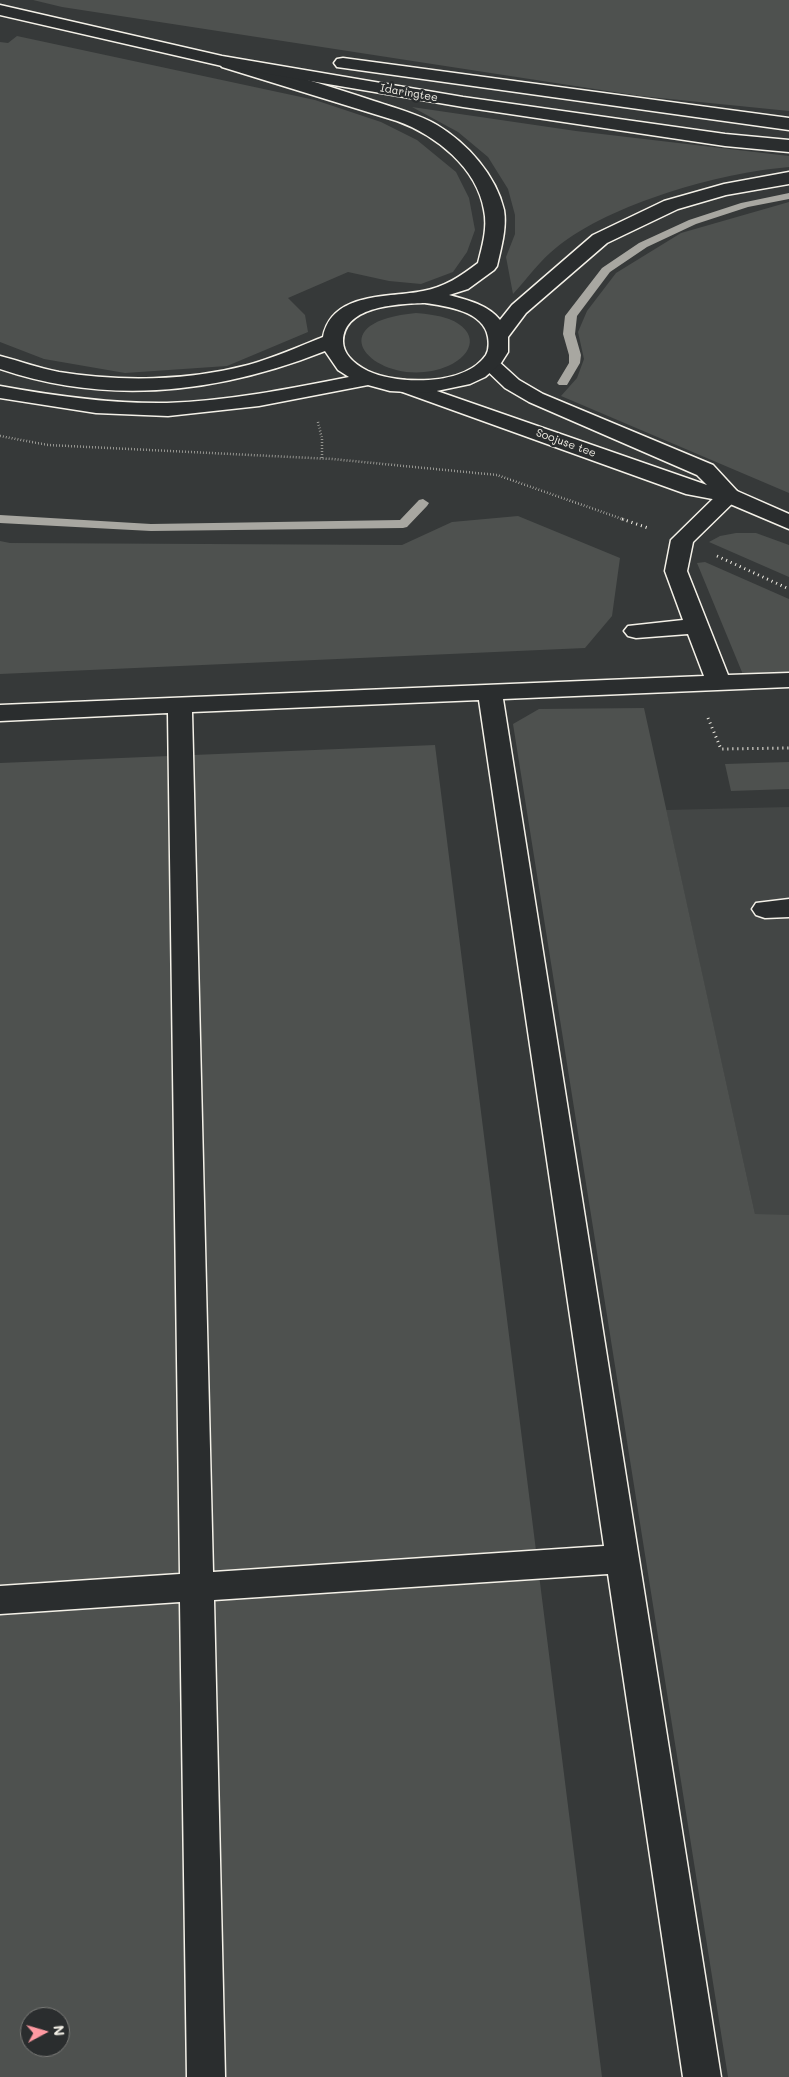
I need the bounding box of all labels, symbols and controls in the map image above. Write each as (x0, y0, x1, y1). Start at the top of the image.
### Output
street label: Idaringtee (379, 81, 439, 105)
street label: Soojuse tee (534, 426, 598, 460)
north arrow (20, 2007, 70, 2057)
text: N (49, 2024, 69, 2037)

